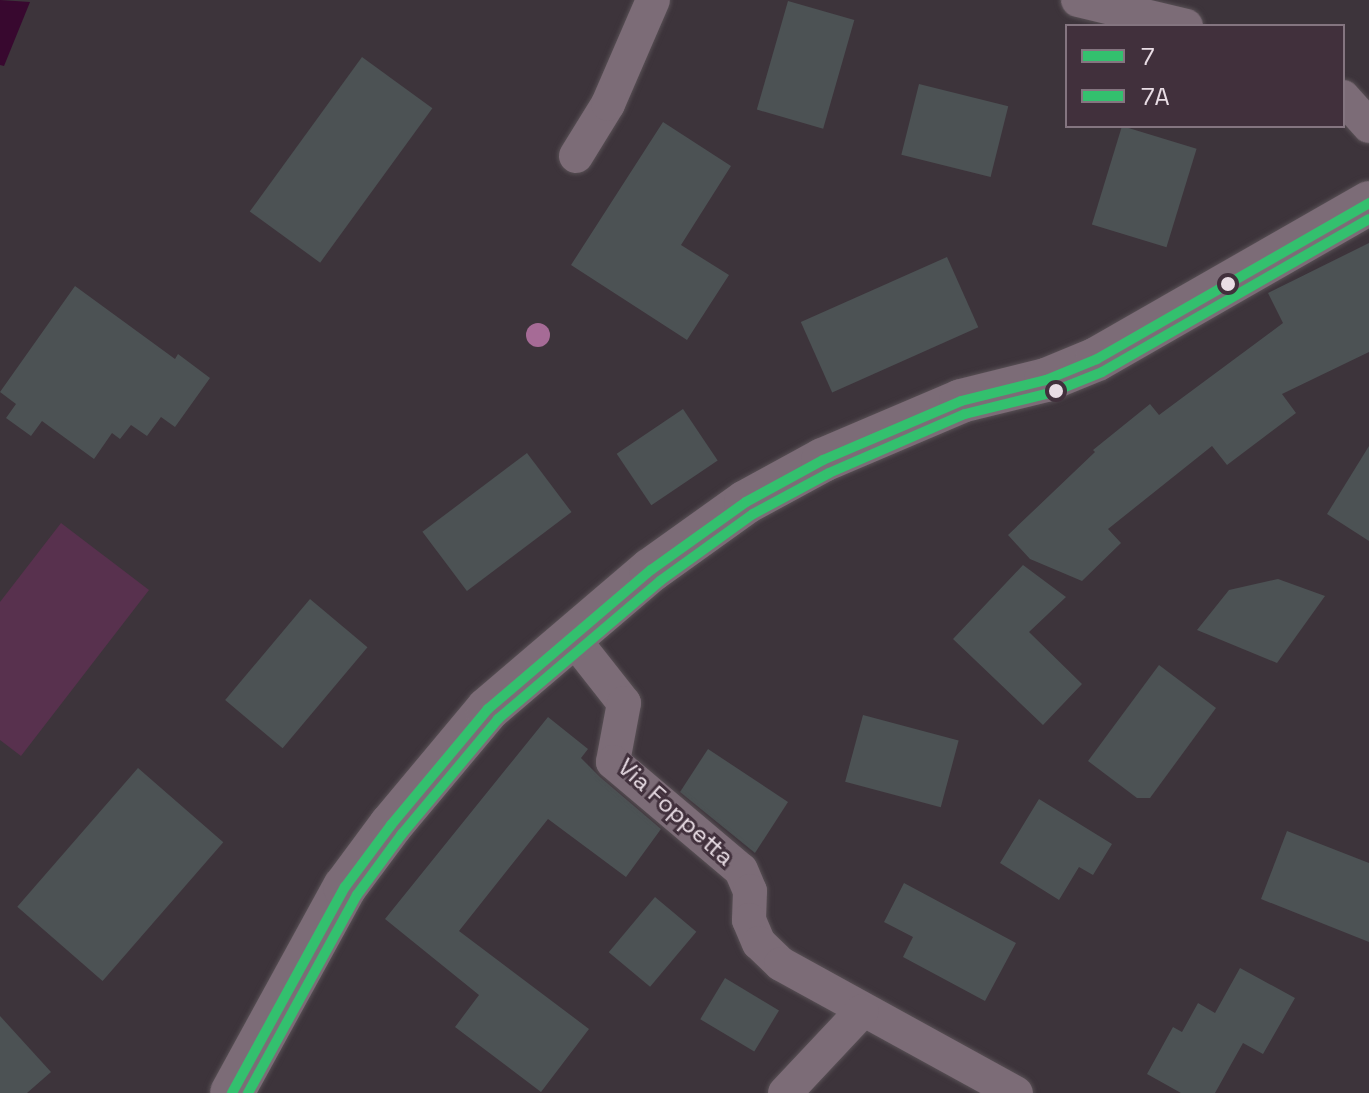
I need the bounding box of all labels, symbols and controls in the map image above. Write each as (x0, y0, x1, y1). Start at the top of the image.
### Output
legend (1065, 24, 1345, 128)
text: 7 (1141, 41, 1155, 72)
text: 7A (1141, 81, 1170, 112)
unlabelled marker (1220, 276, 1236, 292)
unlabelled marker (1048, 383, 1064, 399)
street label: Via Foppetta (612, 752, 740, 872)

